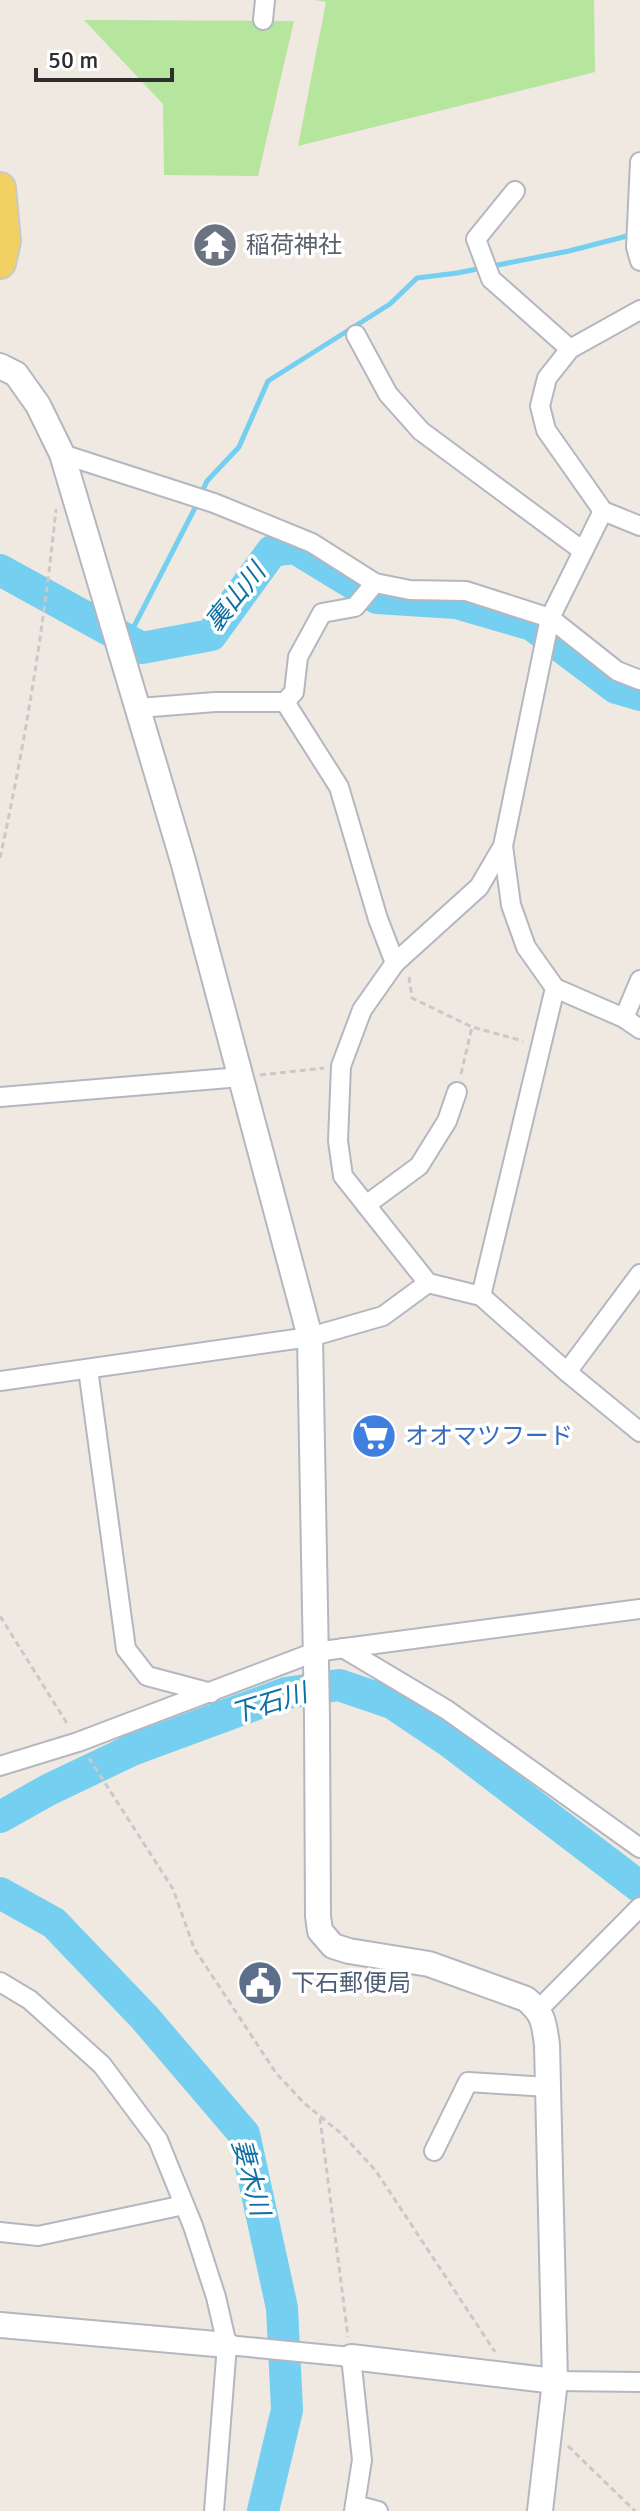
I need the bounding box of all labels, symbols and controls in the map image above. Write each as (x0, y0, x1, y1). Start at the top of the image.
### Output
scale bar (36, 32, 172, 82)
text: 50 m (48, 45, 98, 75)
temple icon: 稲荷神社 (191, 221, 239, 269)
place label: 稲荷神社 (246, 230, 342, 260)
water label: 裏山川 (199, 555, 275, 638)
supermarket icon: オオマツフード (350, 1412, 398, 1460)
place label: オオマツフード (405, 1421, 573, 1451)
water label: 下石川 (227, 1676, 314, 1731)
public building icon: 下石郵便局 (236, 1959, 284, 2007)
place label: 下石郵便局 (291, 1968, 411, 1998)
water label: 妻木川 (224, 2135, 276, 2222)

